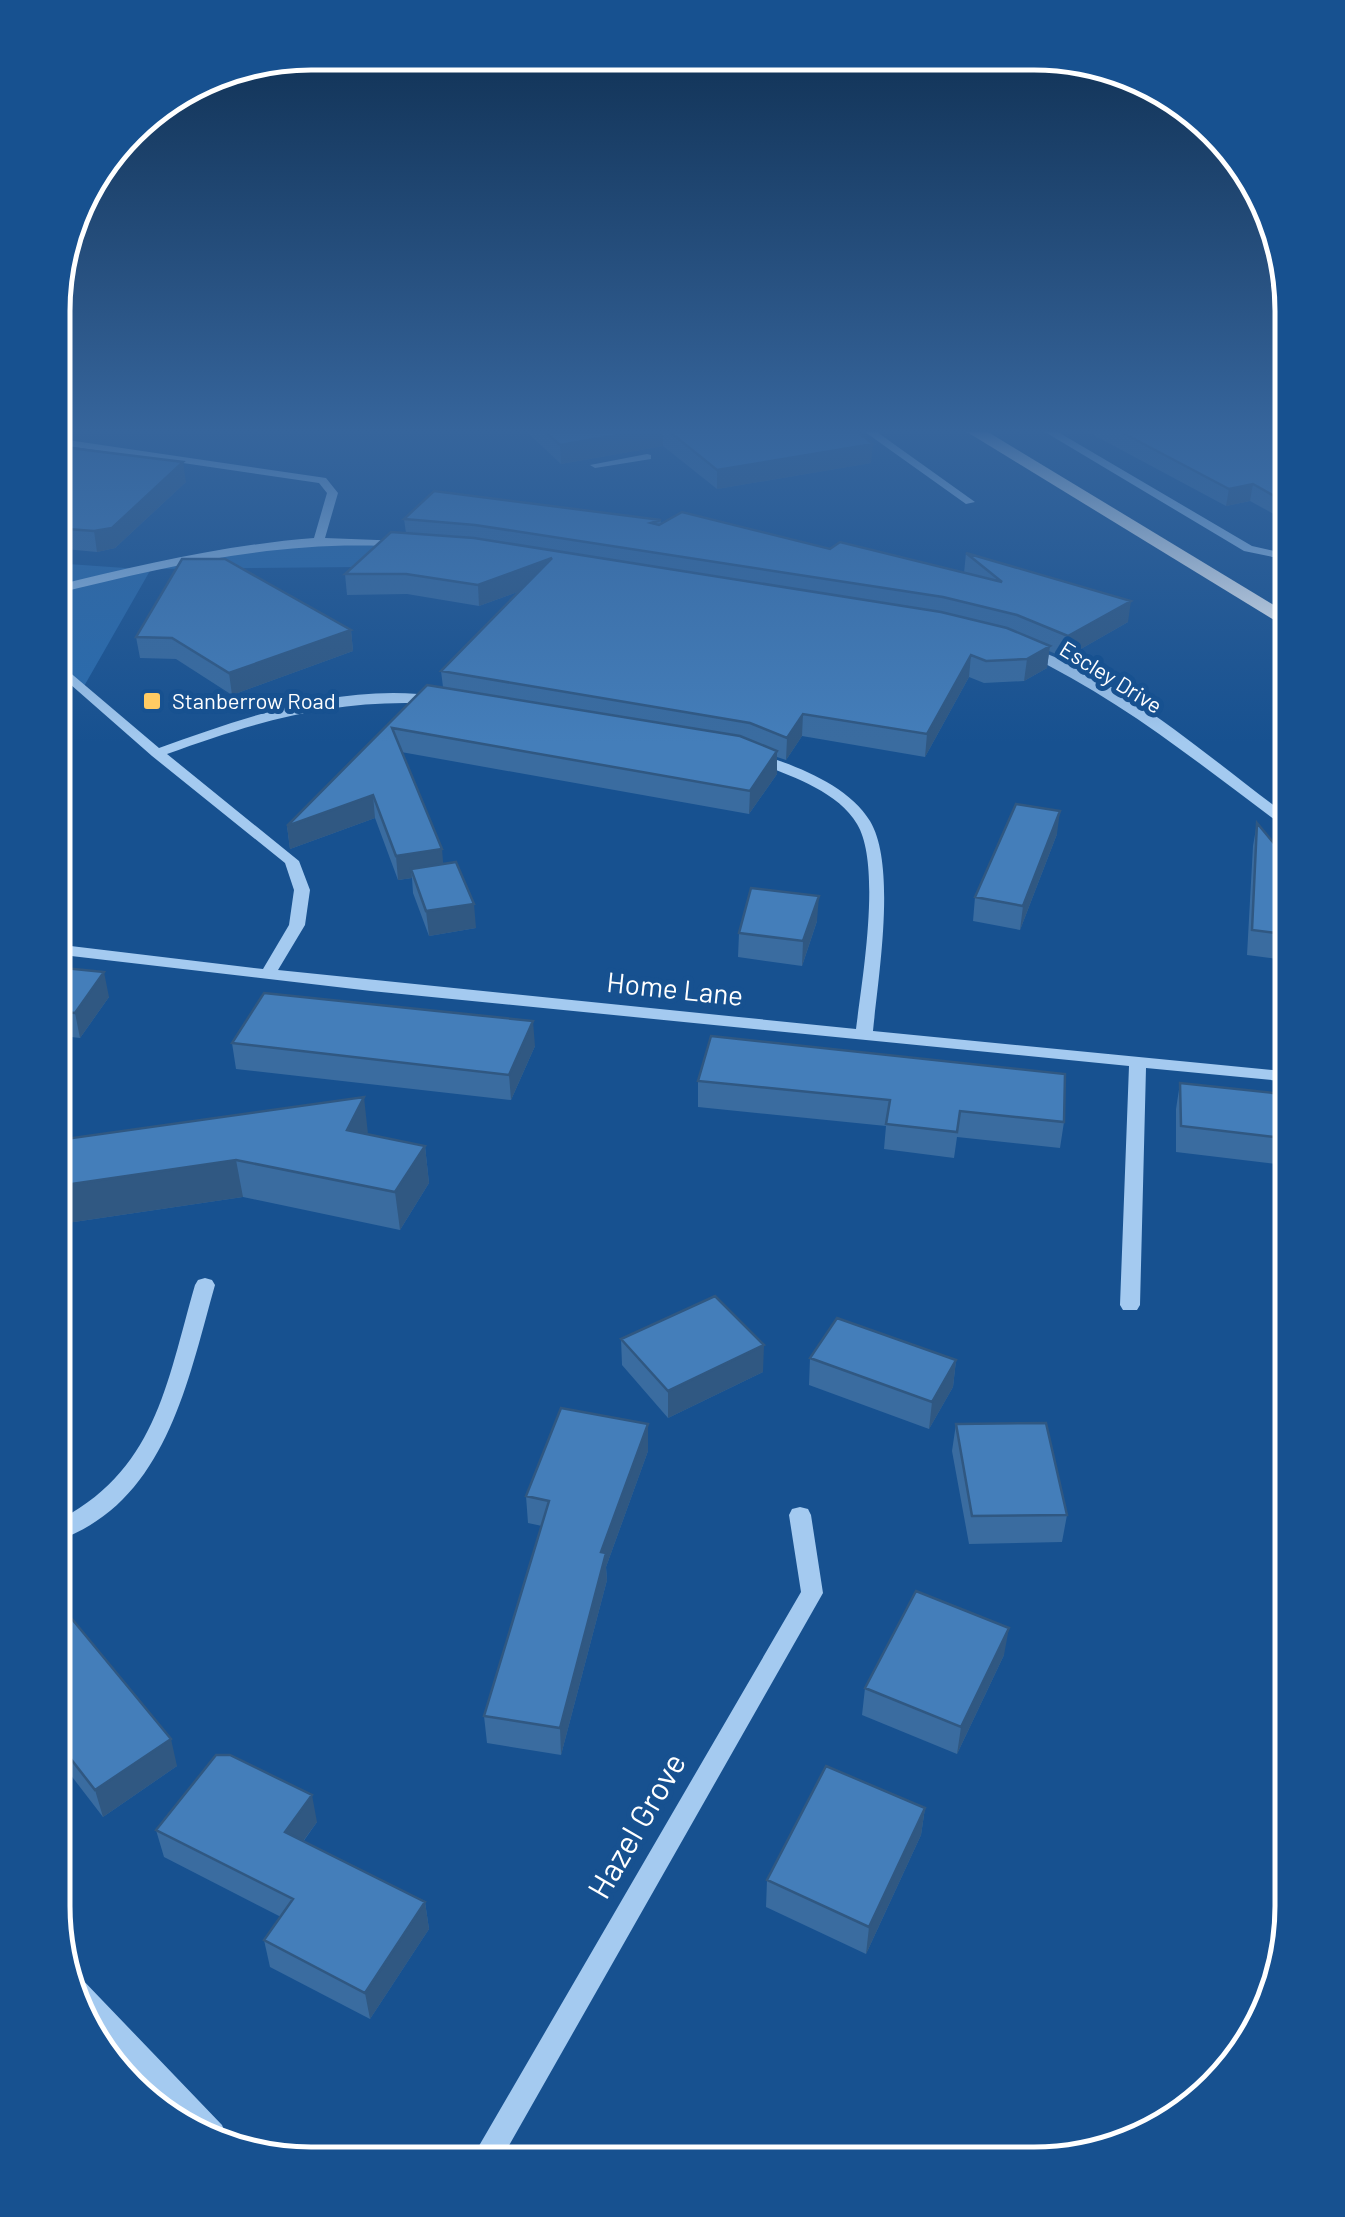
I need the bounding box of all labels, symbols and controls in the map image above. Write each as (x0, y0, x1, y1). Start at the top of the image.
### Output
street label: Escley Drive (1056, 635, 1167, 718)
place label: Stanberrow Road (172, 687, 336, 713)
marker: Stanberrow Road (141, 690, 163, 712)
street label: Home Lane (605, 964, 745, 1012)
street label: Hazel Grove (578, 1745, 692, 1905)

